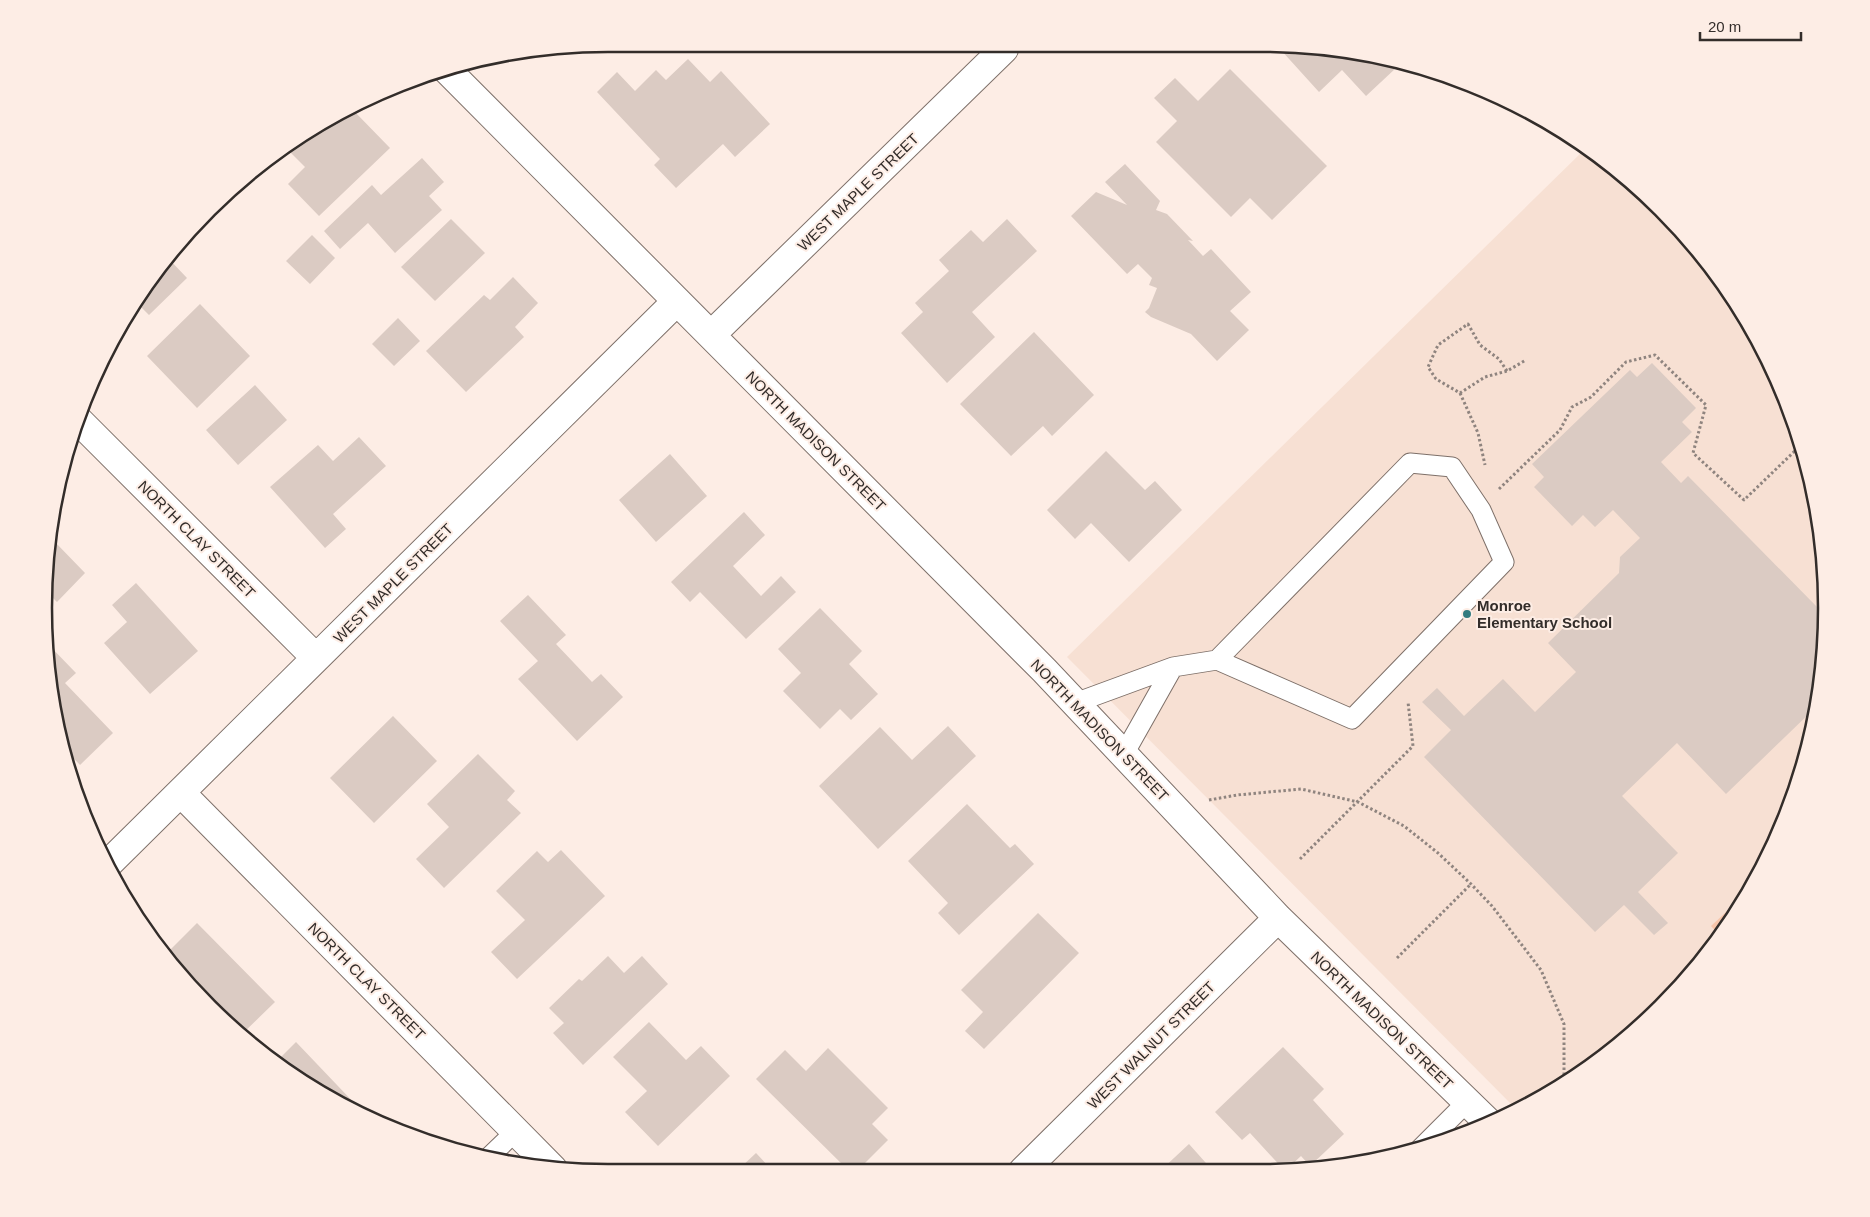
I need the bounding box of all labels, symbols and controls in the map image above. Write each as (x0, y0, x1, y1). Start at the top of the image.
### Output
scale bar (1700, 10, 1801, 42)
text: 20 m (1708, 18, 1741, 35)
street label: WEST MAPLE STREET (794, 130, 922, 254)
street label: NORTH MADISON STREET (743, 368, 889, 514)
street label: NORTH CLAY STREET (135, 477, 259, 601)
street label: WEST MAPLE STREET (330, 520, 456, 646)
place label: Monroe Elementary School (1477, 597, 1612, 631)
marker: Monroe Elementary School (1461, 608, 1473, 620)
street label: NORTH MADISON STREET (1028, 656, 1172, 804)
street label: NORTH CLAY STREET (305, 919, 429, 1043)
street label: NORTH MADISON STREET (1308, 948, 1456, 1092)
street label: WEST WALNUT STREET (1084, 978, 1218, 1112)

